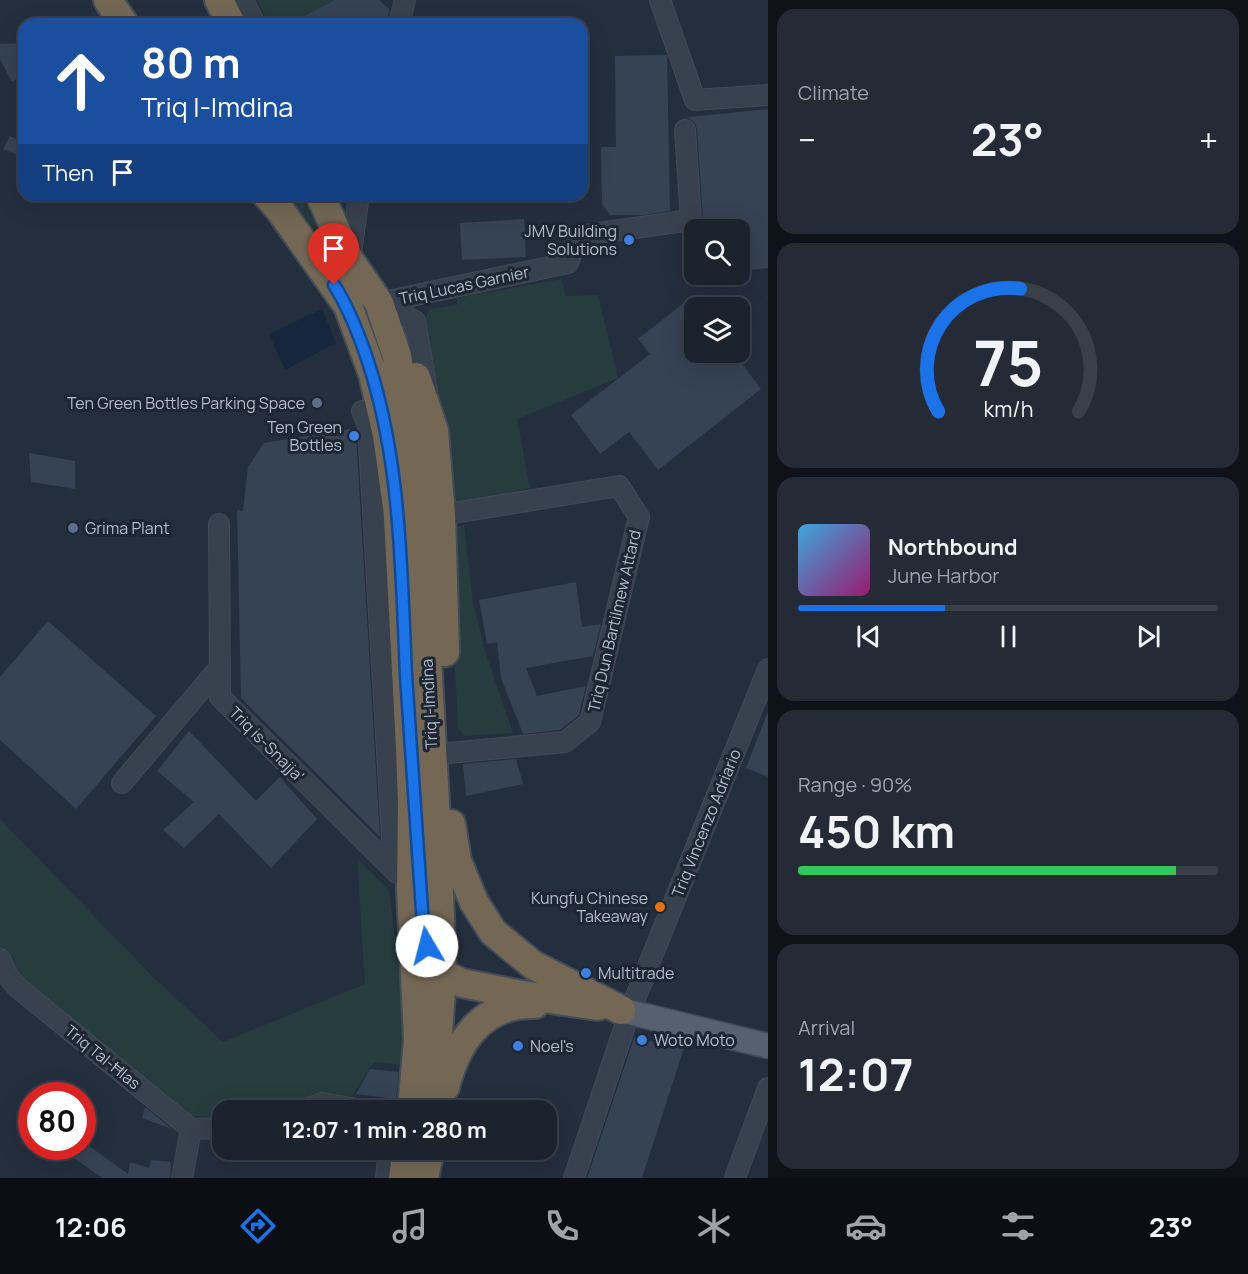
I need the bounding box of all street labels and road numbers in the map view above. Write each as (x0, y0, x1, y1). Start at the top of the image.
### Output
street label: Triq Lucas Garnier (397, 260, 531, 310)
street label: Triq Dun Bartilmew Attard (582, 528, 646, 714)
street label: Triq l-Imdina (416, 658, 442, 750)
street label: Triq is-Snajja' (225, 702, 309, 786)
street label: Triq Vincenzo Adriario (666, 746, 746, 900)
street label: Triq Tal-Ħlas (61, 1020, 145, 1094)

